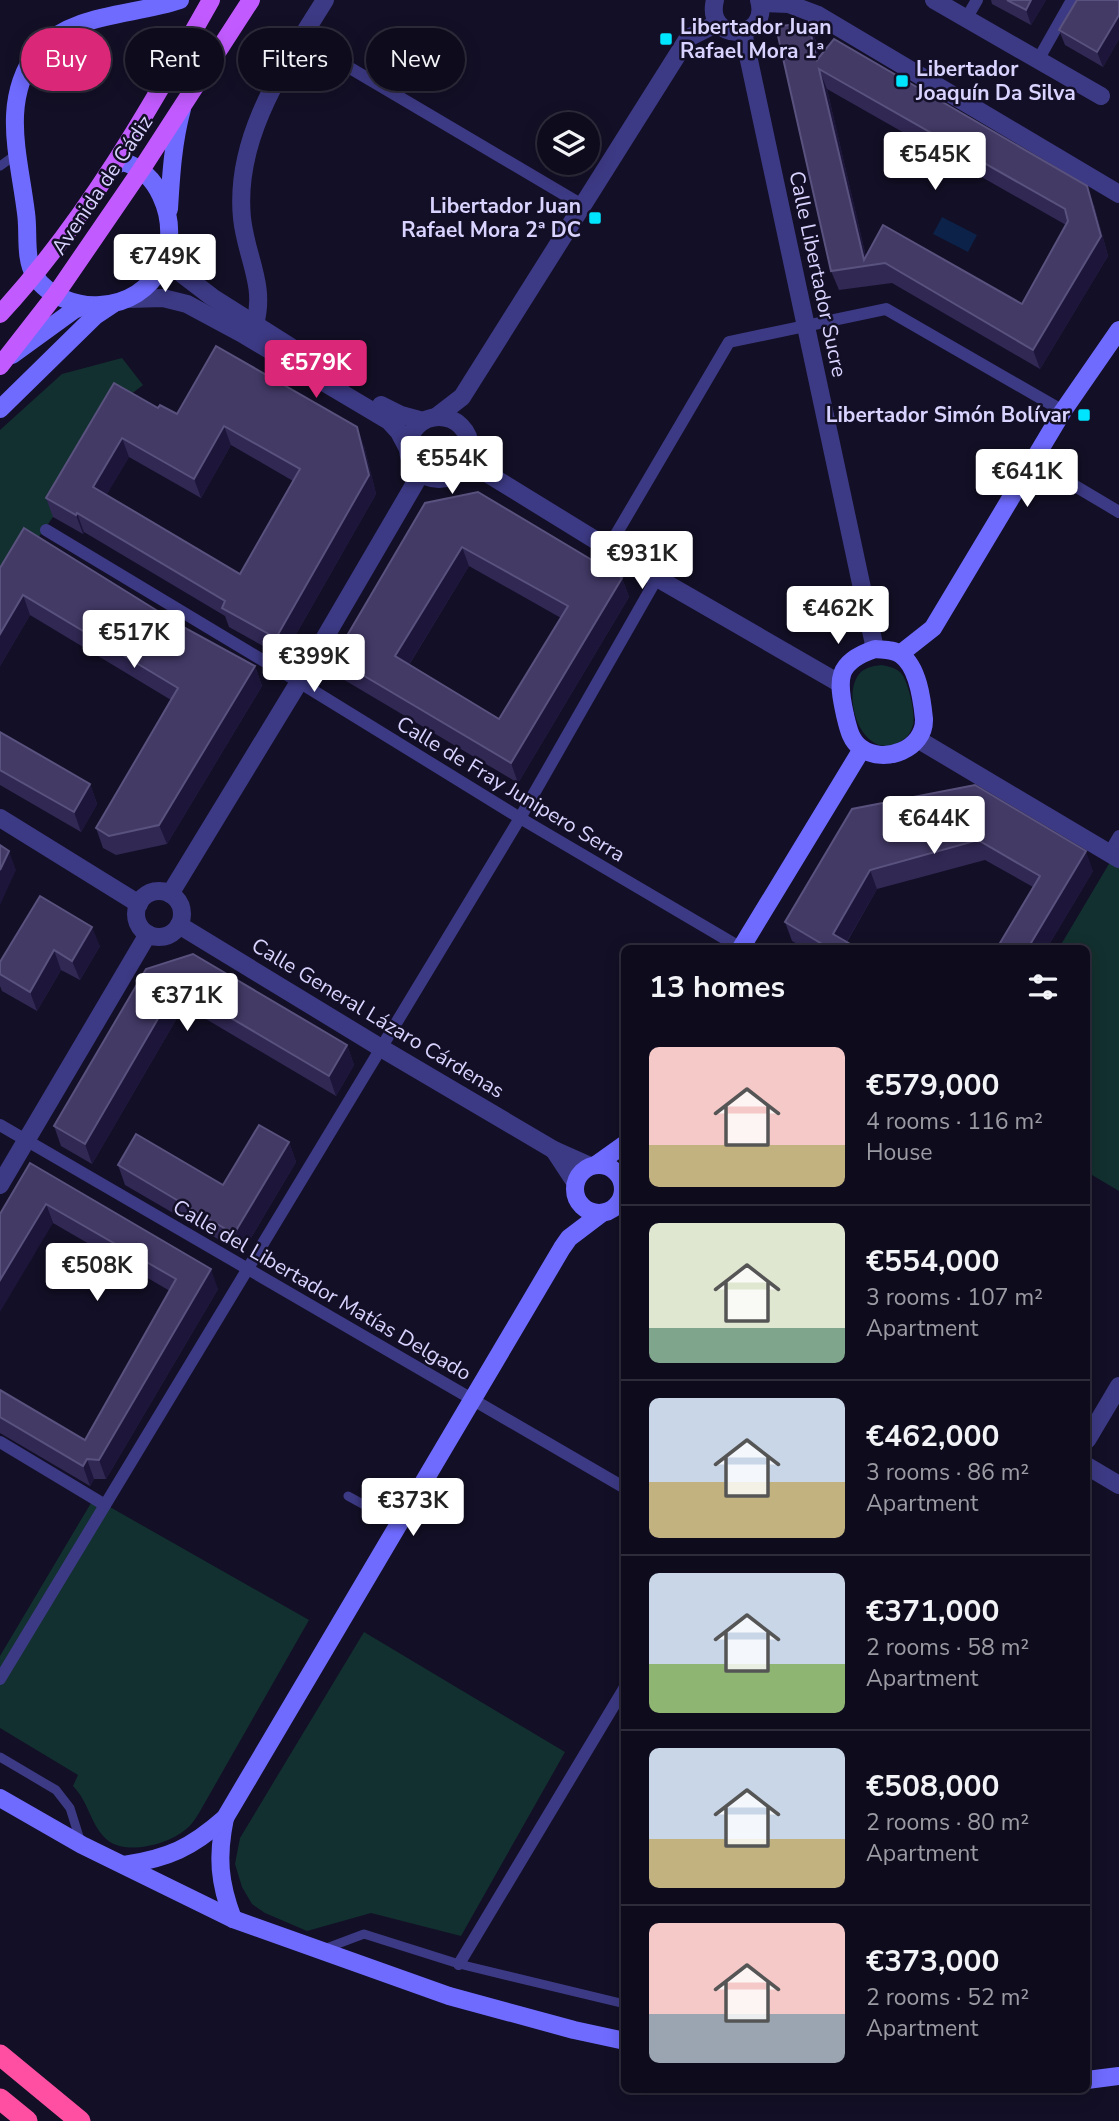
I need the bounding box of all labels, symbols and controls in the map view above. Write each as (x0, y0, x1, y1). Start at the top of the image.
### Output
place label: Libertador Juan Rafael Mora 1ª (680, 13, 832, 65)
chip: Buy (21, 28, 111, 91)
chip: Rent (125, 28, 224, 91)
chip: Filters (238, 28, 352, 91)
chip: New (366, 28, 465, 91)
marker: Libertador Juan Rafael Mora 1ª (658, 31, 674, 47)
place label: Libertador Joaquín Da Silva (915, 55, 1076, 107)
marker: Libertador Joaquín Da Silva (894, 73, 910, 89)
street label: Avenida de Cádiz (45, 109, 159, 260)
map controls (537, 112, 600, 175)
button: layers (537, 112, 600, 175)
pin: €545K (886, 132, 984, 192)
text: €545K (900, 139, 970, 170)
street label: Calle Libertador Sucre (782, 168, 854, 380)
place label: Libertador Juan Rafael Mora 2ª DC (401, 192, 581, 244)
marker: Libertador Juan Rafael Mora 2ª DC (587, 210, 603, 226)
pin: €749K (116, 234, 214, 294)
text: €749K (130, 241, 200, 272)
pin: €579K (267, 340, 365, 400)
text: €579K (281, 347, 351, 378)
place label: Libertador Simón Bolívar (826, 401, 1071, 429)
marker: Libertador Simón Bolívar (1076, 407, 1092, 423)
pin: €554K (403, 436, 501, 496)
text: €554K (417, 443, 487, 474)
pin: €641K (978, 449, 1076, 509)
text: €641K (992, 456, 1062, 487)
pin: €931K (593, 532, 691, 591)
text: €931K (607, 538, 677, 569)
pin: €462K (789, 586, 887, 646)
text: €462K (803, 593, 873, 624)
pin: €517K (85, 610, 183, 670)
text: €517K (99, 617, 169, 648)
pin: €399K (265, 634, 363, 694)
text: €399K (279, 641, 349, 672)
street label: Calle de Fray Junipero Serra (392, 710, 630, 868)
pin: €644K (885, 796, 983, 856)
text: €644K (899, 803, 969, 834)
street label: Calle General Lázaro Cárdenas (246, 931, 510, 1105)
text: 13 homes (649, 967, 785, 1008)
icon: filters (1024, 968, 1062, 1006)
pin: €371K (138, 974, 236, 1033)
text: €371K (152, 980, 222, 1011)
text: €579,000 (866, 1065, 999, 1106)
icon: home (705, 1075, 789, 1159)
text: 4 rooms · 116 m² (866, 1106, 1043, 1137)
text: House (866, 1137, 933, 1168)
street label: Calle del Libertador Matías Delgado (168, 1193, 476, 1387)
text: €554,000 (866, 1241, 999, 1282)
pin: €508K (48, 1244, 146, 1303)
text: €508K (62, 1250, 132, 1281)
icon: home (705, 1251, 789, 1335)
text: 3 rooms · 107 m² (866, 1282, 1043, 1313)
text: Apartment (866, 1313, 978, 1344)
text: €462,000 (866, 1416, 999, 1457)
icon: home (705, 1426, 789, 1510)
text: 3 rooms · 86 m² (866, 1457, 1029, 1488)
pin: €373K (364, 1478, 462, 1538)
text: €373K (378, 1485, 448, 1516)
text: Apartment (866, 1488, 978, 1519)
text: €371,000 (866, 1591, 999, 1632)
icon: home (705, 1601, 789, 1685)
text: 2 rooms · 58 m² (866, 1632, 1029, 1663)
text: Apartment (866, 1663, 978, 1694)
text: €508,000 (866, 1766, 999, 1807)
icon: home (705, 1776, 789, 1860)
text: 2 rooms · 80 m² (866, 1807, 1029, 1838)
text: Apartment (866, 1838, 978, 1869)
text: €373,000 (866, 1941, 999, 1982)
icon: home (705, 1951, 789, 2035)
text: 2 rooms · 52 m² (866, 1982, 1029, 2013)
text: Apartment (866, 2013, 978, 2044)

